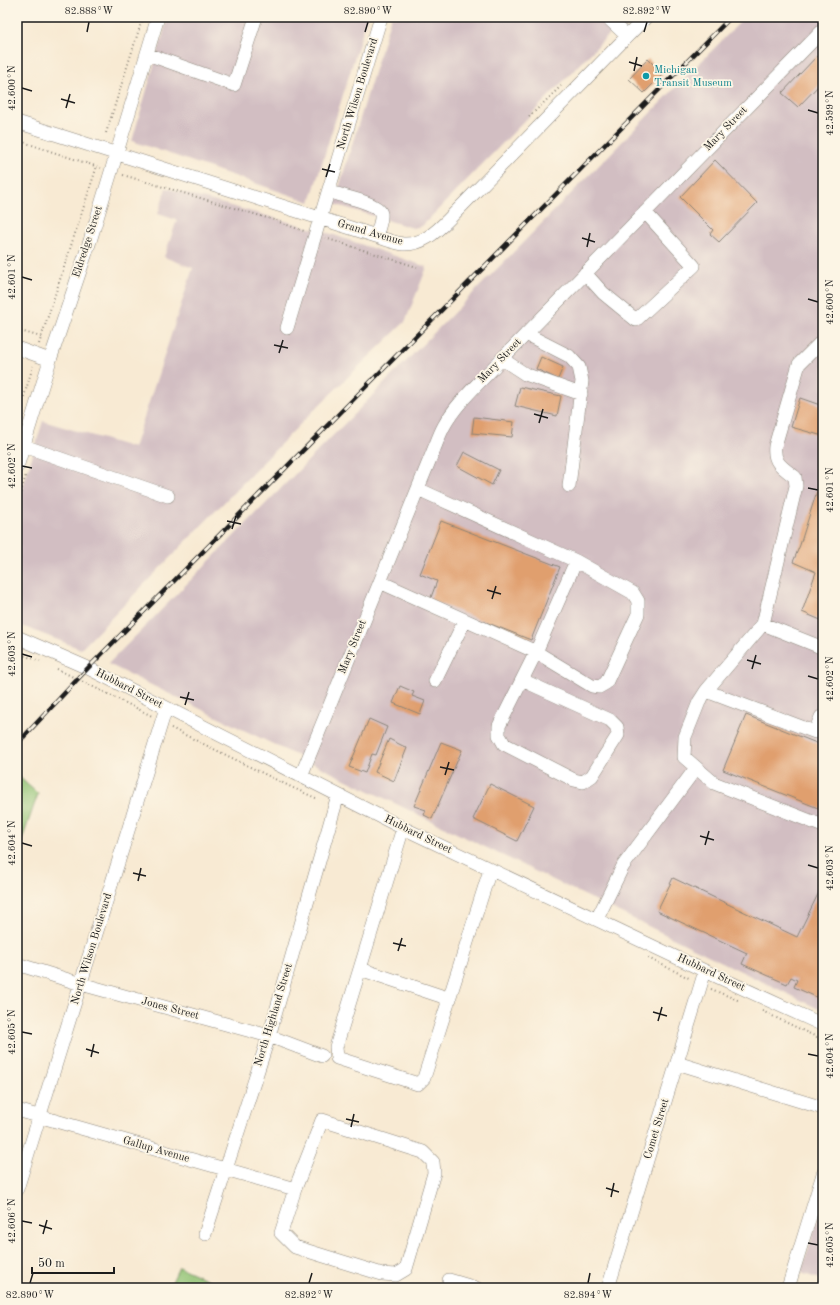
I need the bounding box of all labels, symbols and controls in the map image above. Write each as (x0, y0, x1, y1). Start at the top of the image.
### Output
text: 82.888°W (65, 6, 113, 16)
text: 82.890°W (344, 6, 392, 16)
text: 82.892°W (623, 6, 671, 16)
street label: North Wilson Boulevard (336, 37, 380, 151)
text: 42.600°N (7, 65, 17, 111)
place label: Michigan Transit Museum (654, 65, 732, 89)
marker: Michigan Transit Museum (641, 71, 651, 81)
text: 42.599°N (825, 90, 835, 136)
street label: Mary Street (702, 104, 750, 153)
street label: Eldredge Street (71, 205, 105, 279)
street label: Grand Avenue (336, 218, 404, 248)
text: 42.601°N (7, 254, 17, 300)
text: 42.600°N (825, 279, 835, 325)
street label: Mary Street (476, 336, 524, 385)
text: 42.602°N (7, 443, 17, 489)
text: 42.601°N (825, 467, 835, 513)
street label: Mary Street (337, 618, 369, 676)
text: 42.603°N (7, 631, 17, 677)
text: 42.602°N (825, 656, 835, 702)
street label: Hubbard Street (94, 667, 164, 711)
street label: Hubbard Street (382, 814, 454, 856)
text: 42.604°N (7, 820, 17, 866)
text: 42.603°N (825, 845, 835, 891)
street label: North Wilson Boulevard (70, 892, 114, 1006)
street label: Hubbard Street (675, 952, 747, 994)
street label: North Highland Street (253, 962, 295, 1068)
street label: Jones Street (140, 996, 200, 1022)
text: 42.605°N (7, 1009, 17, 1055)
text: 42.604°N (825, 1033, 835, 1079)
street label: Comet Street (643, 1097, 671, 1161)
street label: Gallup Avenue (121, 1135, 191, 1165)
text: 42.606°N (7, 1198, 17, 1244)
text: 42.605°N (825, 1222, 835, 1268)
scale bar (32, 1249, 114, 1275)
text: 50 m (38, 1257, 65, 1270)
text: 82.890°W (6, 1290, 54, 1300)
text: 82.892°W (285, 1290, 333, 1300)
text: 82.894°W (564, 1290, 612, 1300)

